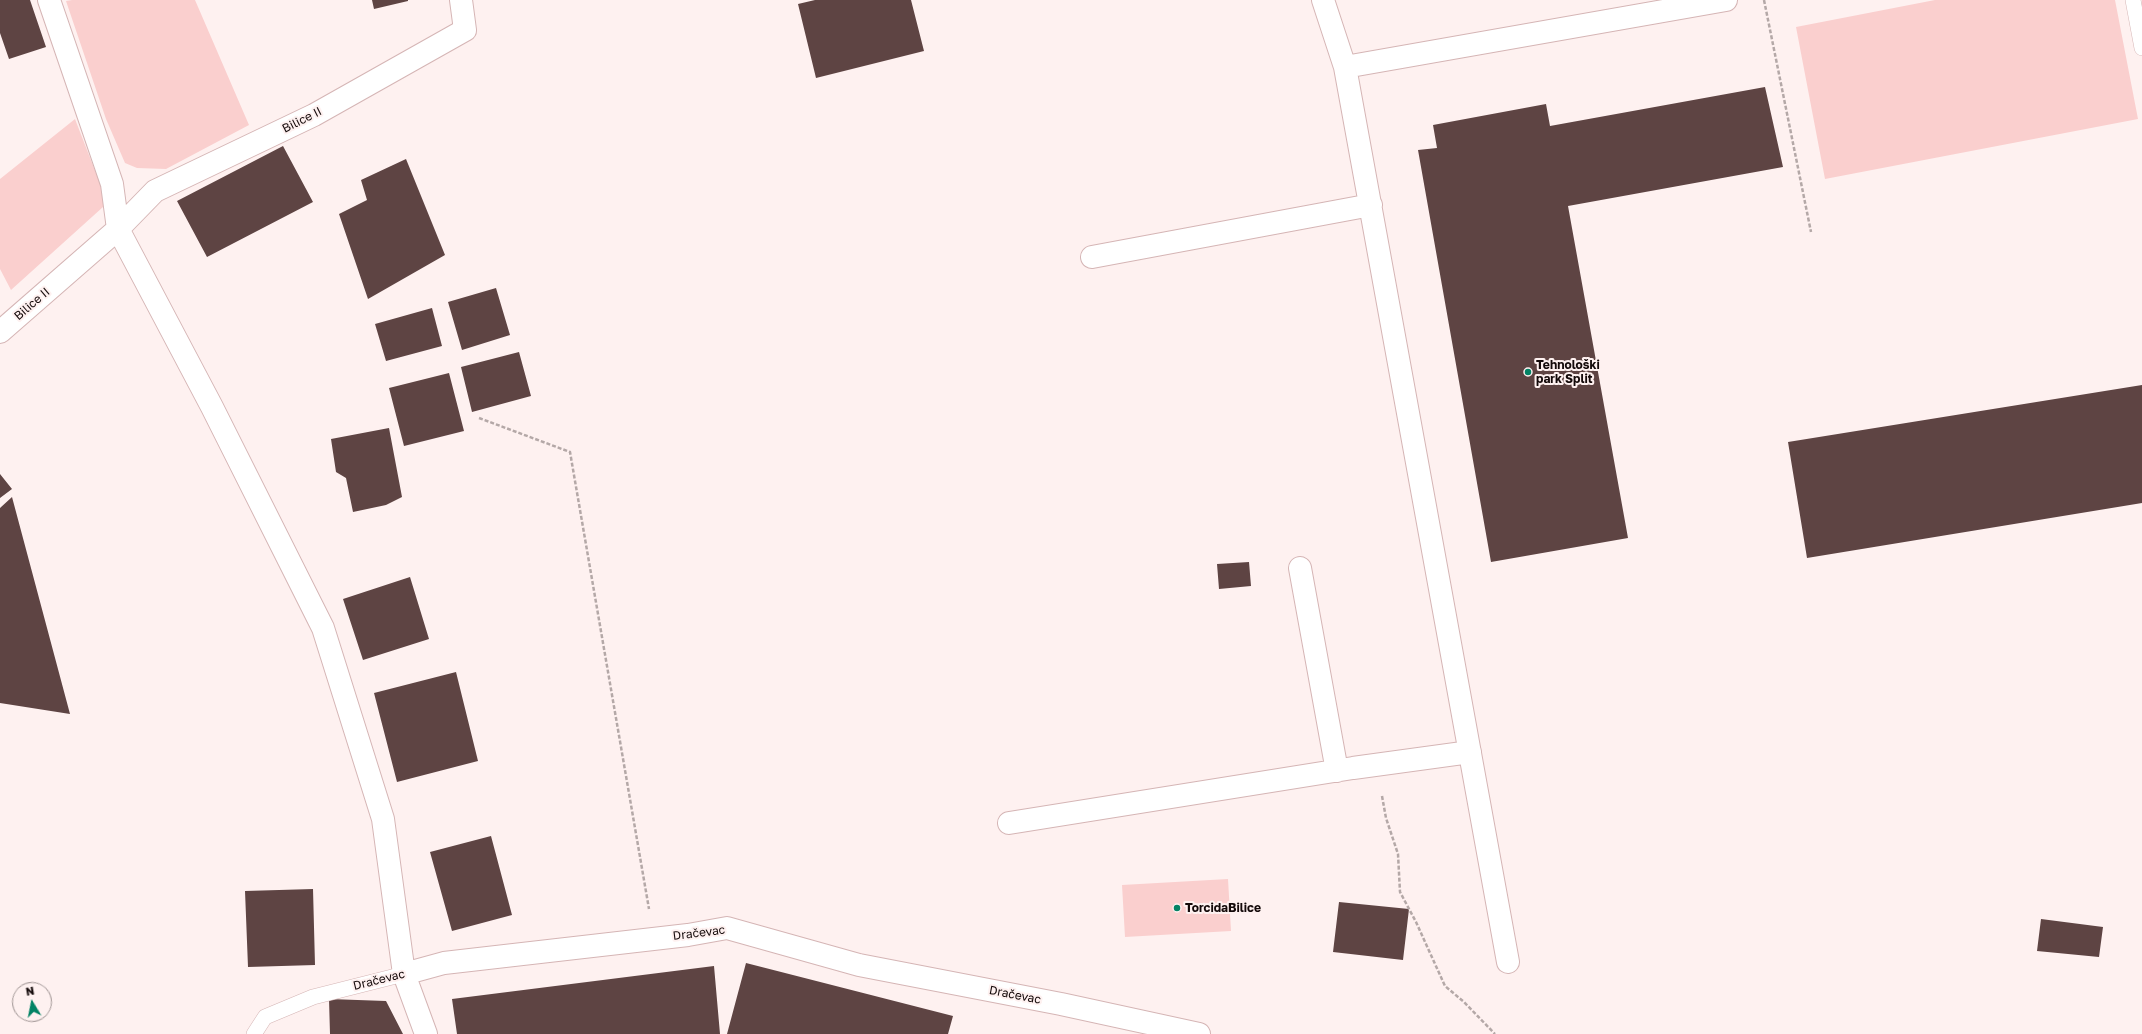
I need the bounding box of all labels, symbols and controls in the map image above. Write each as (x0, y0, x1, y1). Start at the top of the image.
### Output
street label: Bilice II (280, 104, 324, 136)
street label: Bilice II (11, 285, 53, 323)
place label: Tehnološki park Split (1536, 358, 1600, 386)
marker: Tehnološki park Split (1523, 367, 1533, 377)
place label: TorcidaBilice (1185, 901, 1261, 915)
marker: TorcidaBilice (1172, 903, 1182, 913)
street label: Dračevac (672, 923, 726, 943)
street label: Dračevac (352, 967, 406, 993)
north arrow (12, 982, 52, 1022)
street label: Dračevac (988, 983, 1042, 1007)
text: N (25, 984, 35, 998)

